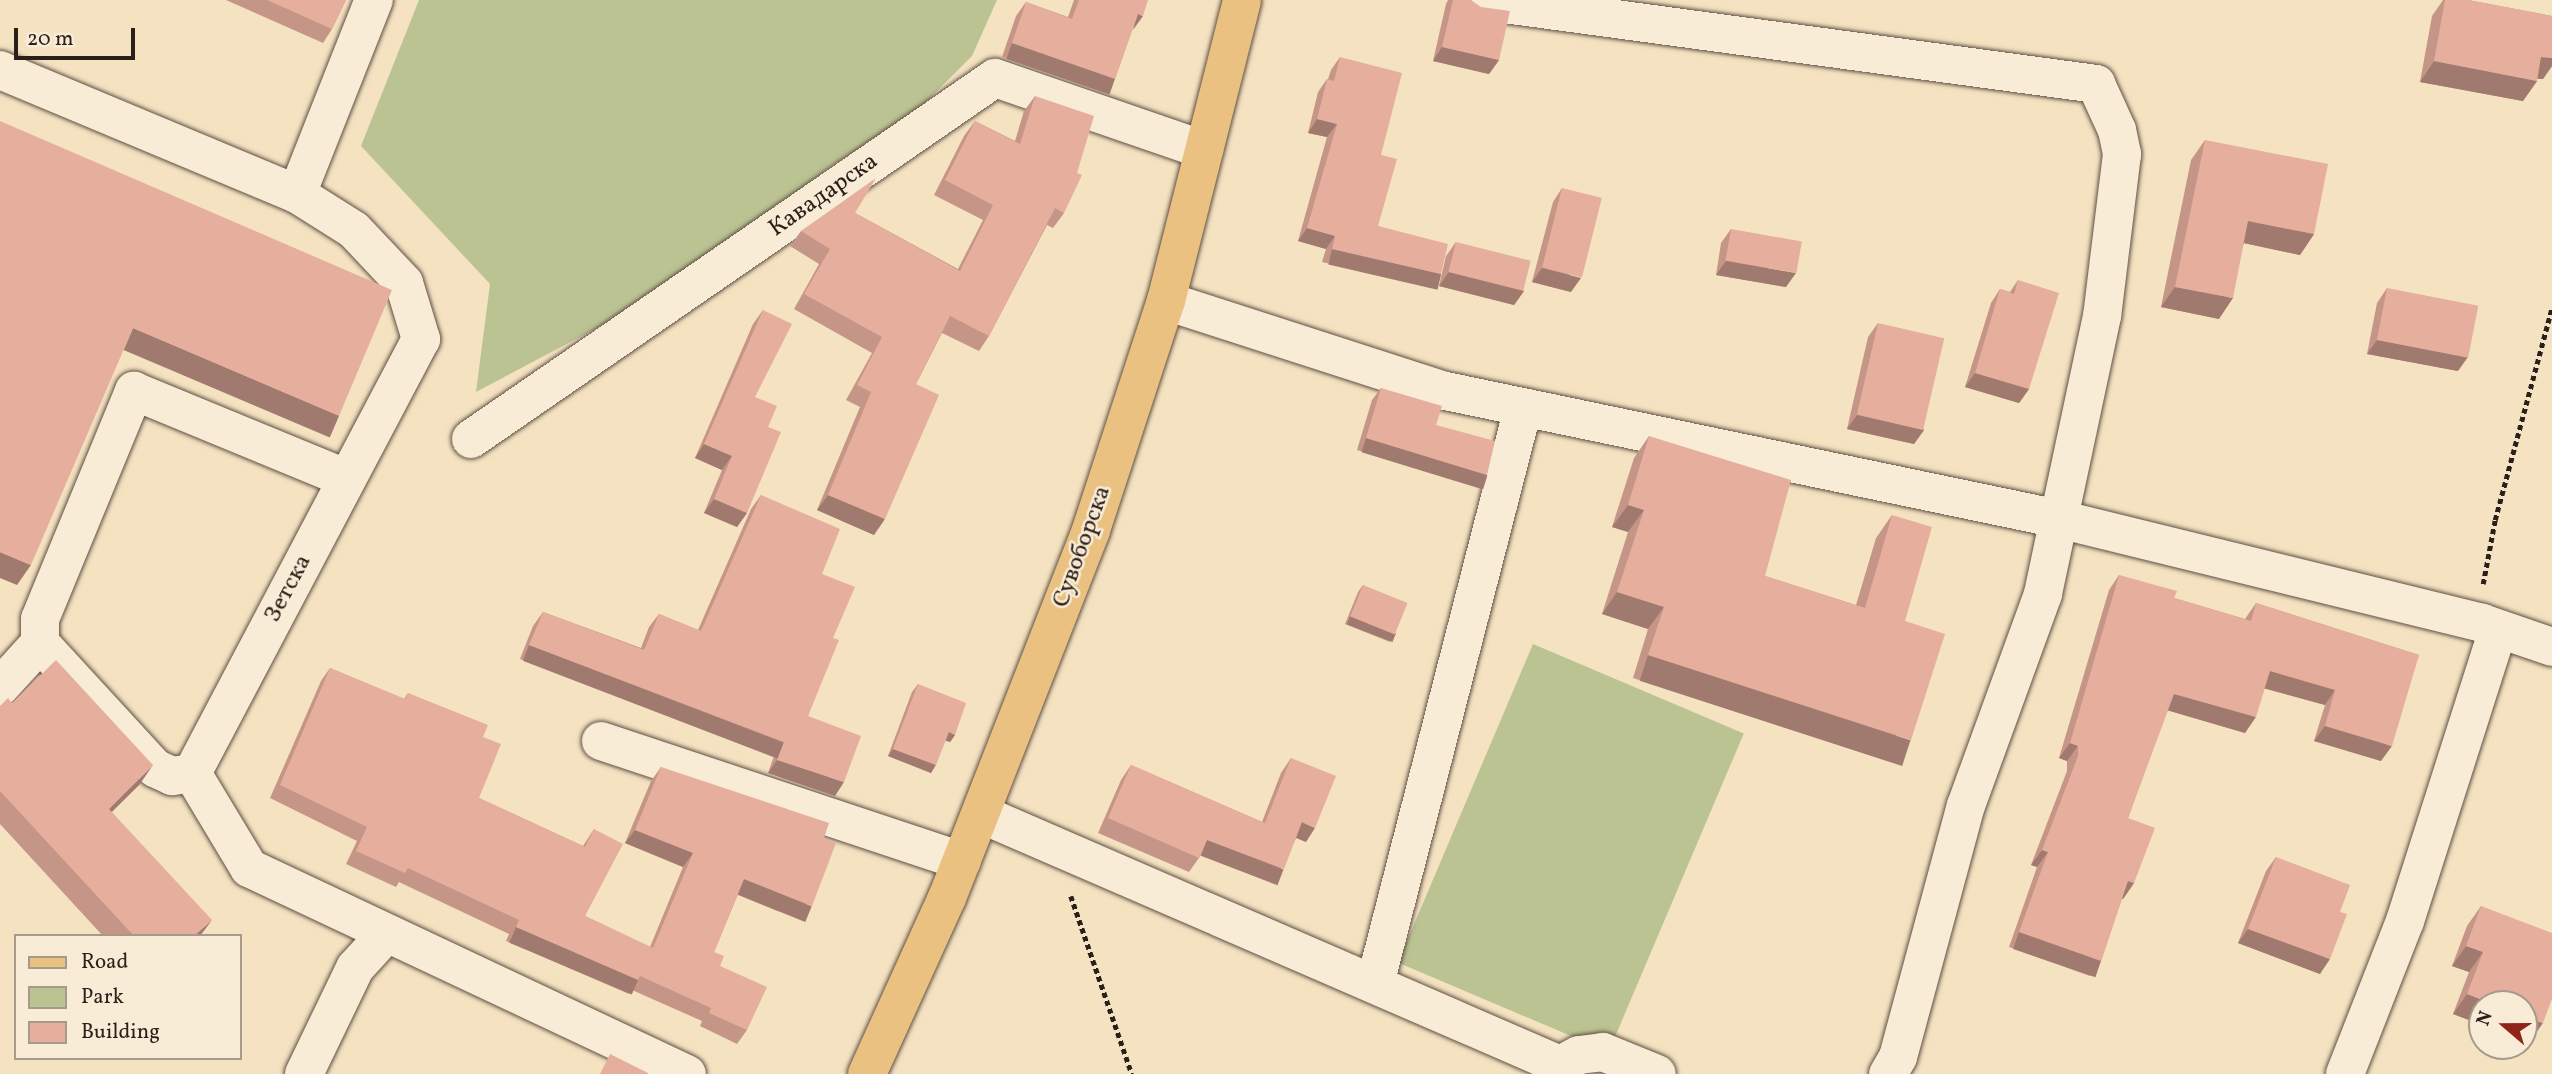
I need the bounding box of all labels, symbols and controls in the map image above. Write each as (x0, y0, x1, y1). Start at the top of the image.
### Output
scale bar (18, 14, 138, 58)
text: 20 m (27, 25, 73, 54)
street label: Кавадарска (764, 148, 884, 244)
street label: Сувоборска (1048, 482, 1118, 612)
street label: Зетска (259, 550, 319, 628)
legend (14, 934, 242, 1060)
text: Road (81, 948, 128, 977)
text: Park (81, 983, 124, 1012)
north arrow (2468, 990, 2538, 1060)
text: N (2471, 1008, 2500, 1029)
text: Building (81, 1018, 160, 1047)

